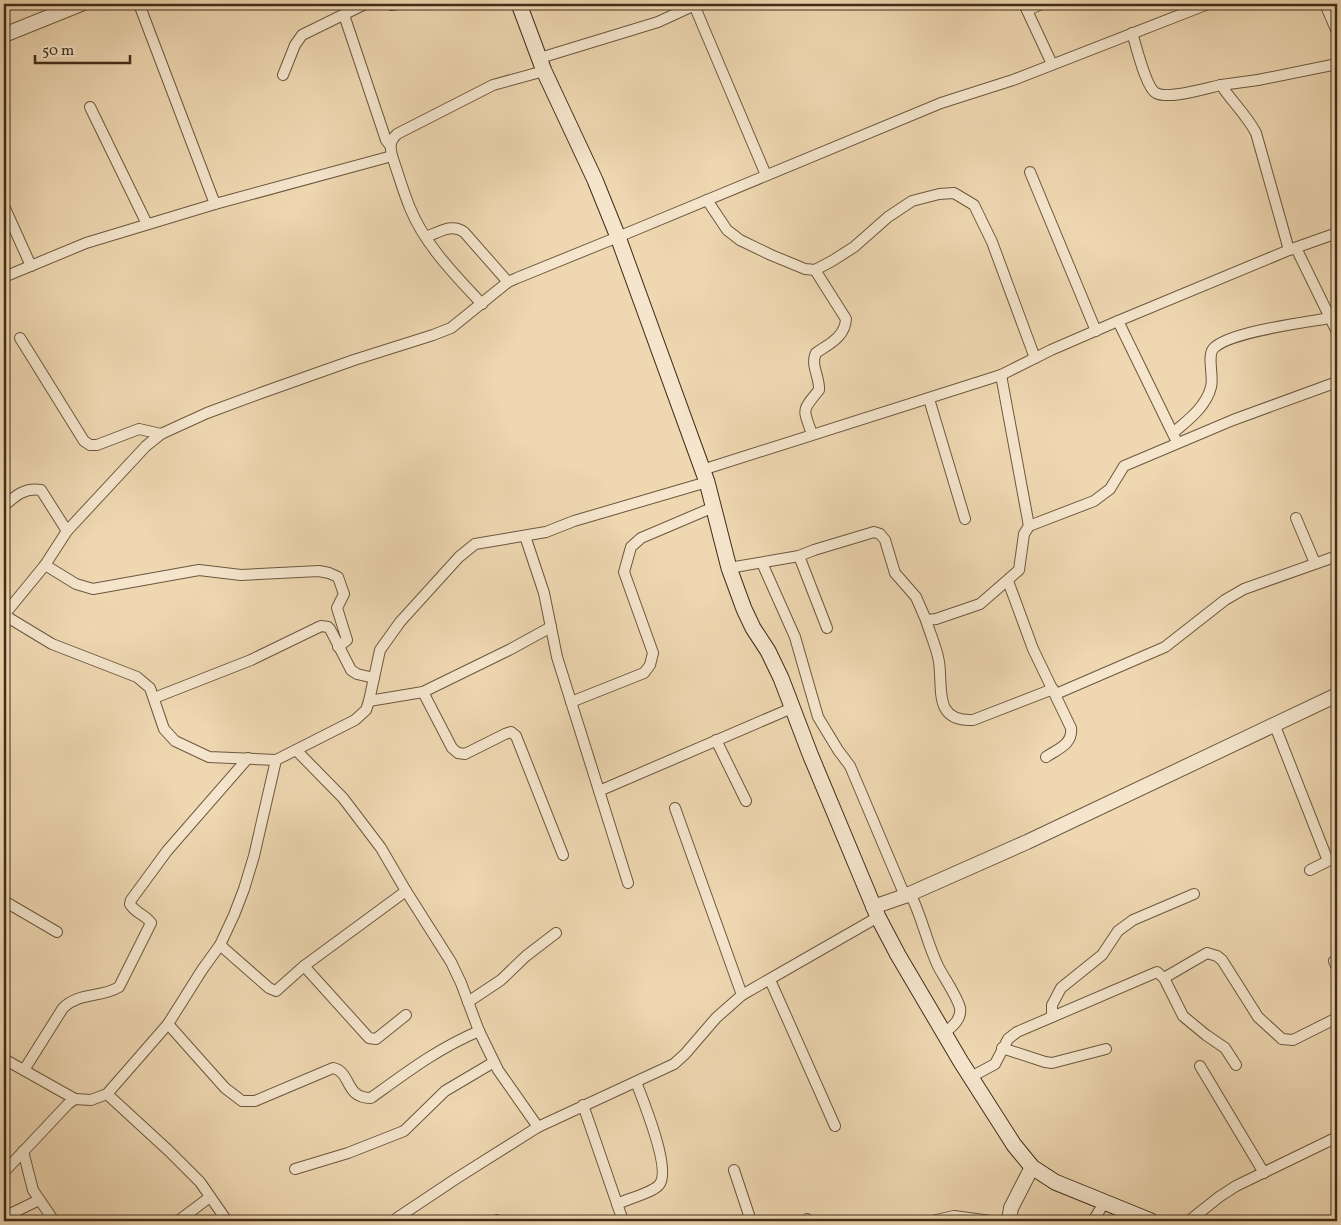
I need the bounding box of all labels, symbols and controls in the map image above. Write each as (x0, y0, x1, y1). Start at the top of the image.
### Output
scale bar (35, 32, 130, 64)
text: 50 m (42, 41, 74, 62)

